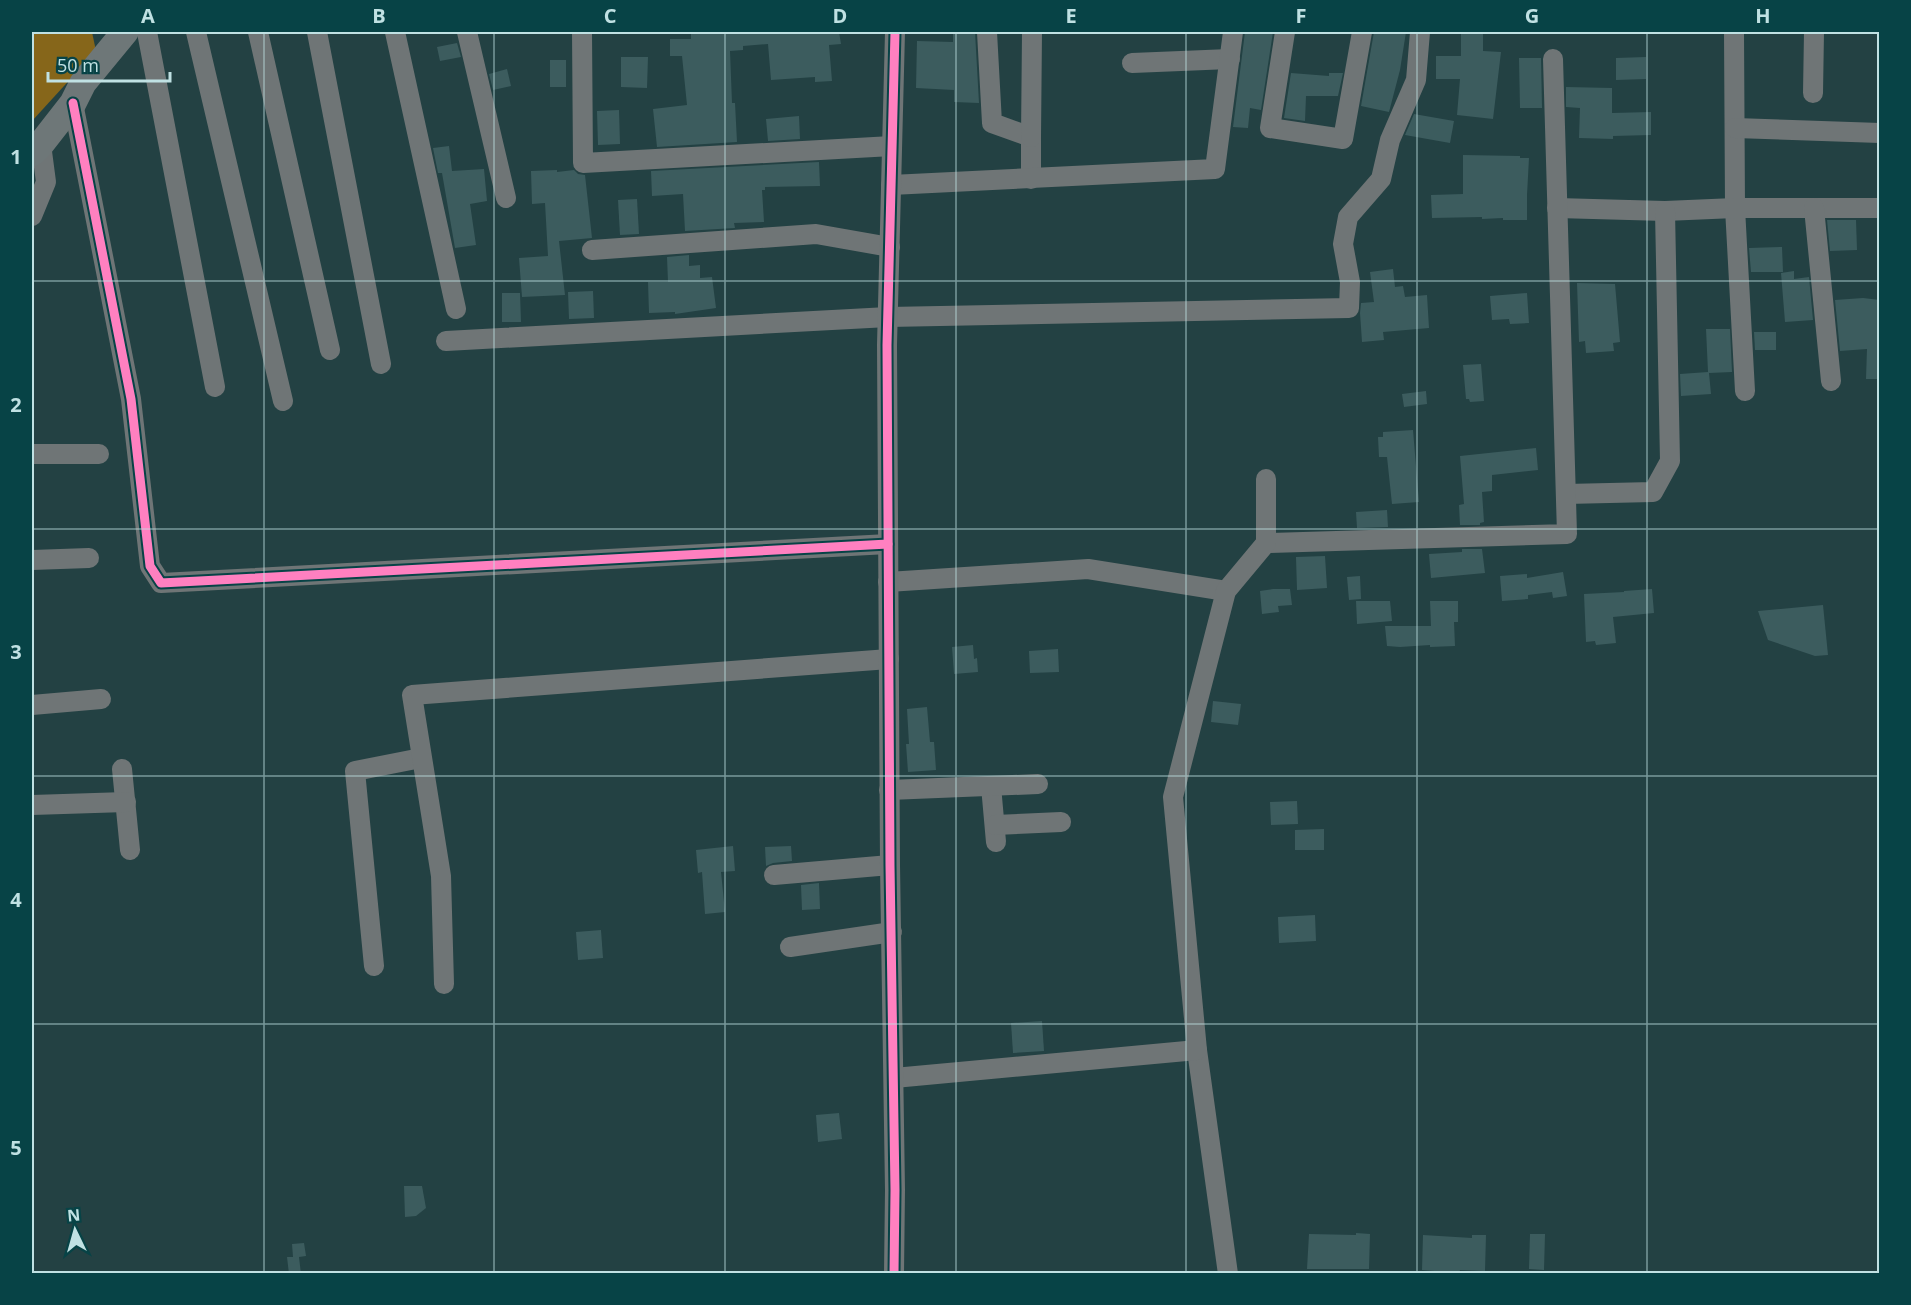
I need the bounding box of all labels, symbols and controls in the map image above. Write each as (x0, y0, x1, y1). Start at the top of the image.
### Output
text: A (141, 2, 155, 29)
text: B (372, 2, 386, 29)
text: C (604, 2, 617, 29)
text: D (833, 2, 847, 29)
text: E (1065, 2, 1077, 29)
text: F (1296, 2, 1306, 29)
text: G (1525, 2, 1539, 29)
text: H (1755, 2, 1771, 29)
scale bar (48, 45, 170, 83)
text: 50 m (57, 53, 99, 77)
text: 1 (10, 143, 22, 170)
text: 2 (10, 391, 22, 418)
text: 3 (10, 638, 22, 665)
text: 4 (10, 886, 22, 913)
text: 5 (10, 1134, 22, 1161)
north arrow (45, 1200, 105, 1260)
text: N (66, 1204, 81, 1227)

